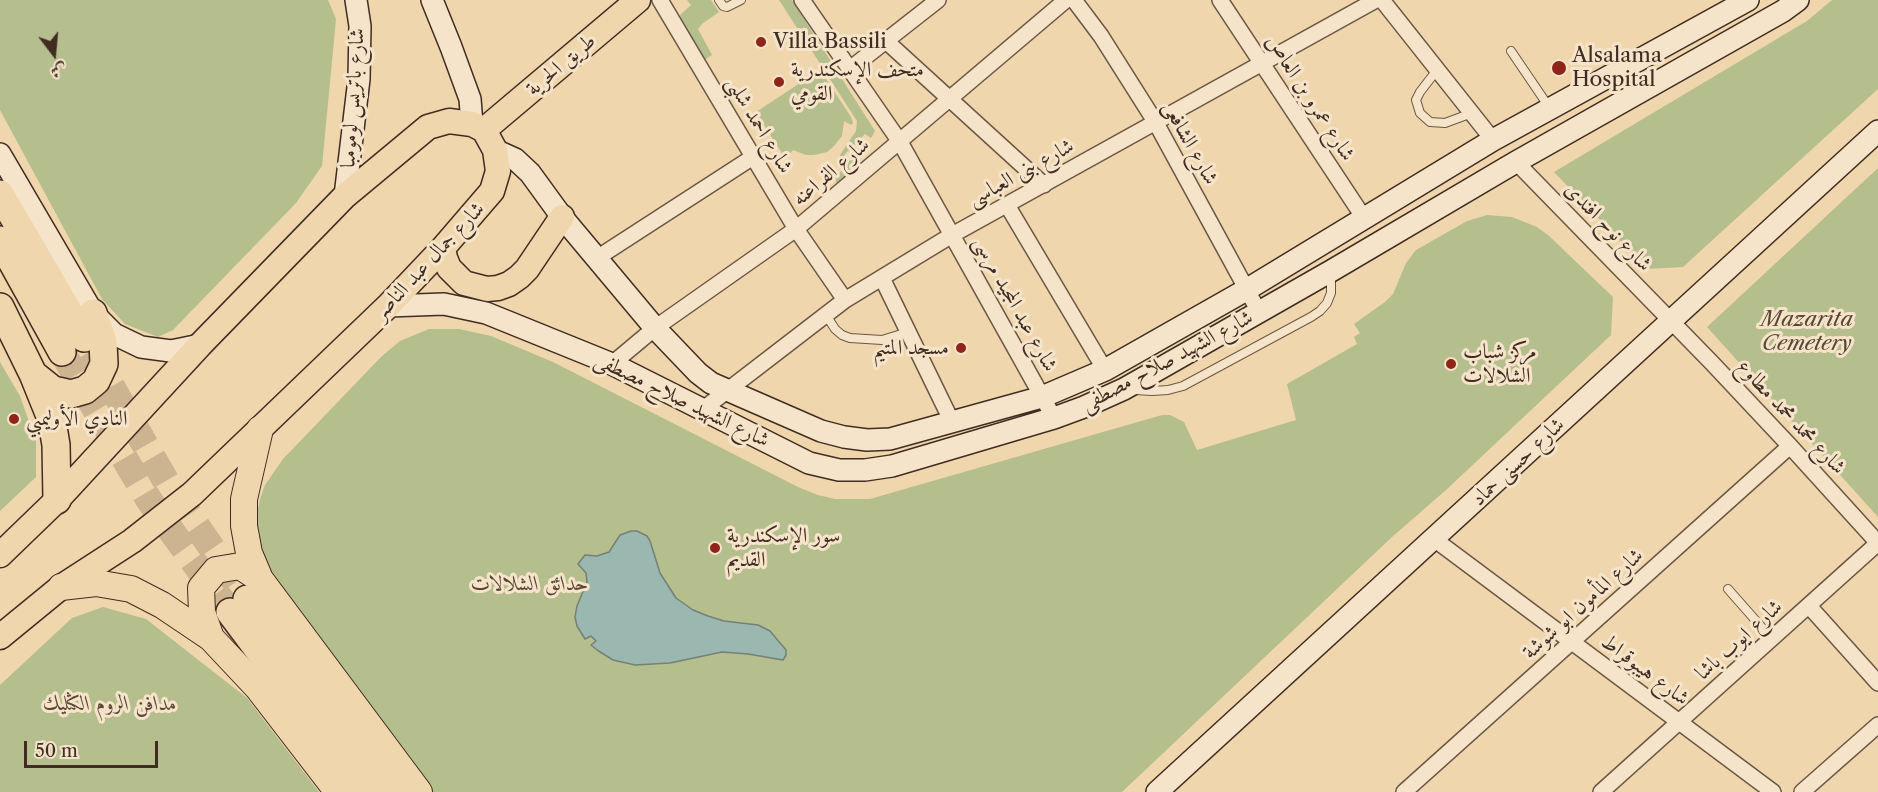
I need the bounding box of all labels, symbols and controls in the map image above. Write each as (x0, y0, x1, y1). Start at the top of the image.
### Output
north arrow (24, 24, 84, 84)
street label: شارع باتريس لومومبا (336, 27, 370, 169)
street label: طريق الحرية (521, 29, 601, 101)
place label: Villa Bassili (773, 29, 887, 55)
street label: شارع عمرو بن العاص (1260, 30, 1360, 166)
marker: Villa Bassili (754, 35, 768, 49)
place label: Alsalama Hospital (1572, 43, 1662, 93)
place label: متحف الإسكندرية القومي (791, 57, 924, 107)
marker: Alsalama Hospital (1550, 59, 1568, 77)
text: ش (49, 60, 69, 83)
street label: شارع احمد شلبى (720, 72, 798, 178)
marker: متحف الإسكندرية القومي (772, 75, 786, 89)
street label: شارع الشافعى (1157, 97, 1223, 189)
street label: شارع الفراعنه (787, 132, 875, 212)
street label: شارع بنى العباسى (964, 134, 1078, 212)
street label: شارع نوح افندى (1559, 177, 1657, 277)
street label: شارع جمال عبد الناصر (368, 197, 490, 325)
street label: شارع عبد المجيد مرسى (967, 232, 1063, 376)
street label: شارع الشهيد صلاح مصطفى (1077, 305, 1257, 417)
park label: Mazarita Cemetery (1761, 307, 1853, 357)
place label: مسجد المتيم (873, 335, 949, 361)
place label: مركز شباب الشلالات (1463, 339, 1537, 389)
marker: مسجد المتيم (954, 341, 968, 355)
street label: شارع الشهيد صلاح مصطفى (591, 347, 773, 453)
street label: شارع محمد محمد مطاوع (1731, 354, 1851, 480)
marker: مركز شباب الشلالات (1444, 357, 1458, 371)
place label: النادي الأوليمبي (26, 406, 128, 432)
marker: النادي الأوليمبي (7, 412, 21, 426)
street label: شارع حسنى حماد (1466, 412, 1570, 512)
place label: سور الإسكندرية القديم (727, 523, 840, 573)
marker: سور الإسكندرية القديم (708, 541, 722, 555)
street label: شارع المأمون ابو شوشة (1517, 543, 1649, 665)
park label: حدائق الشلالات (471, 571, 589, 597)
street label: شارع ايوب باشا (1690, 594, 1788, 686)
street label: شارع هيبوقراط (1596, 629, 1694, 711)
park label: مدافن الروم الكثليك (43, 691, 177, 717)
scale bar (27, 729, 160, 767)
text: 50 m (35, 740, 78, 762)

